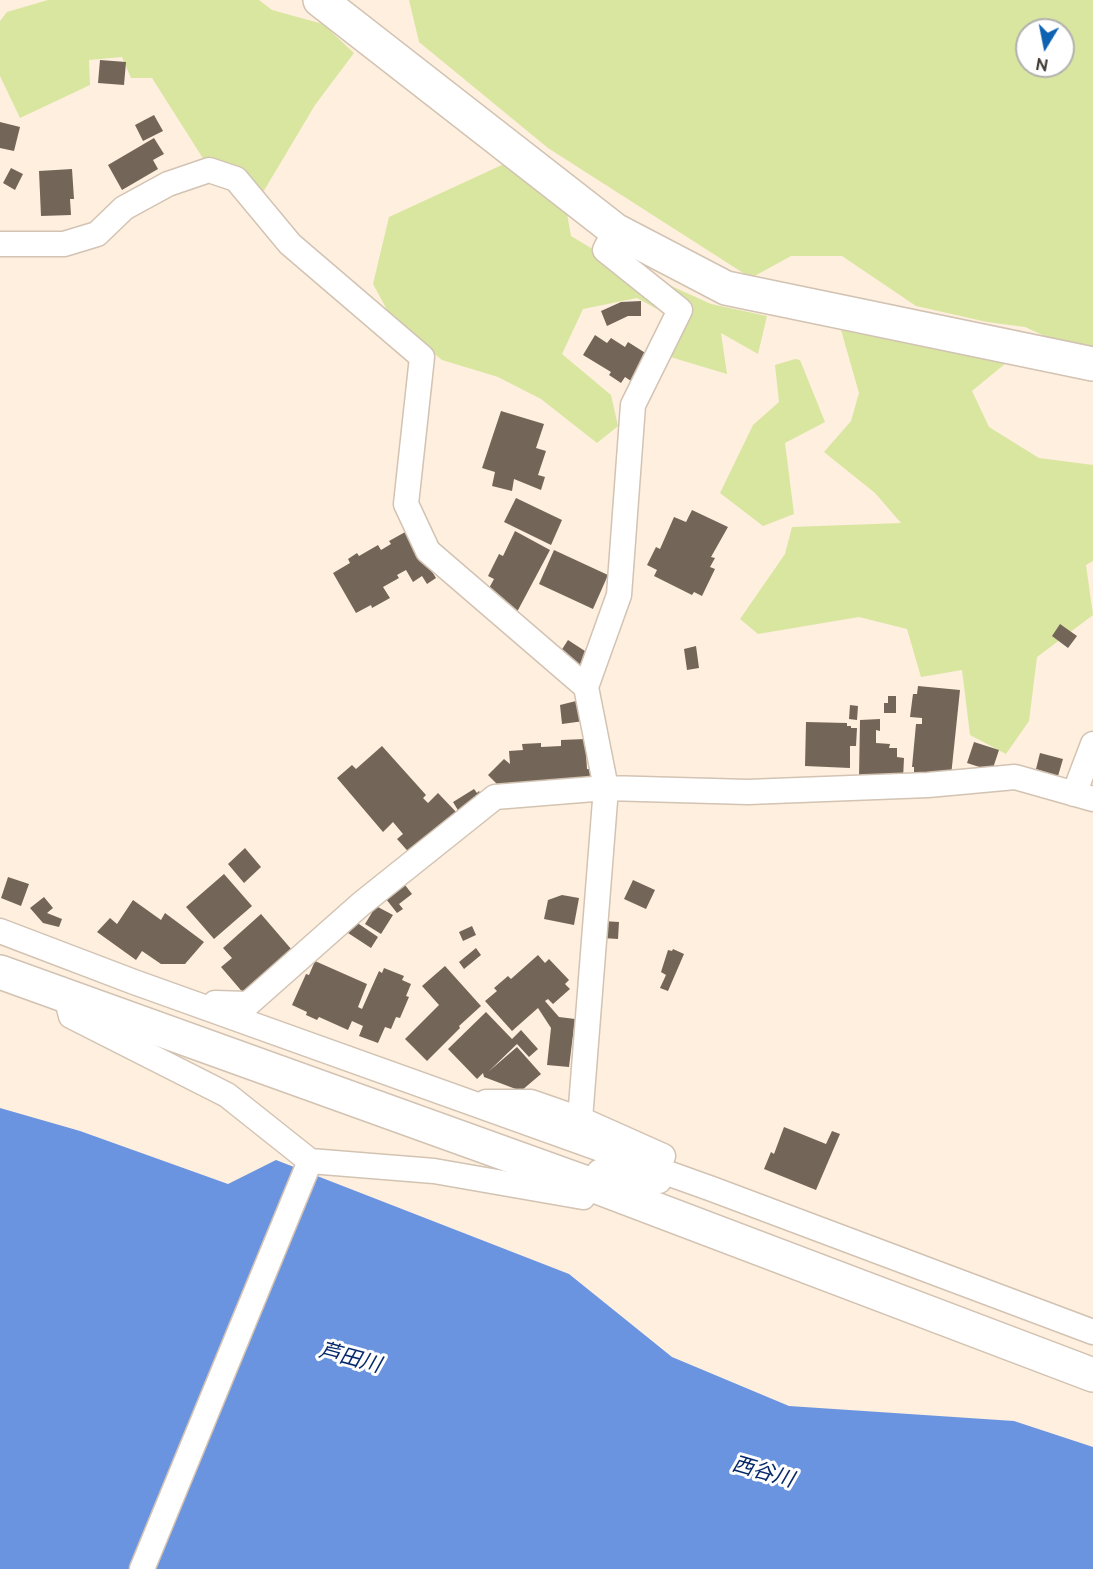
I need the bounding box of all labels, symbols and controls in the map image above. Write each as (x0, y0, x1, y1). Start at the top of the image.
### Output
north arrow (1015, 18, 1075, 78)
text: N (1034, 54, 1050, 75)
water label: 芦田川 (316, 1338, 384, 1378)
water label: 西谷川 (729, 1451, 797, 1493)

